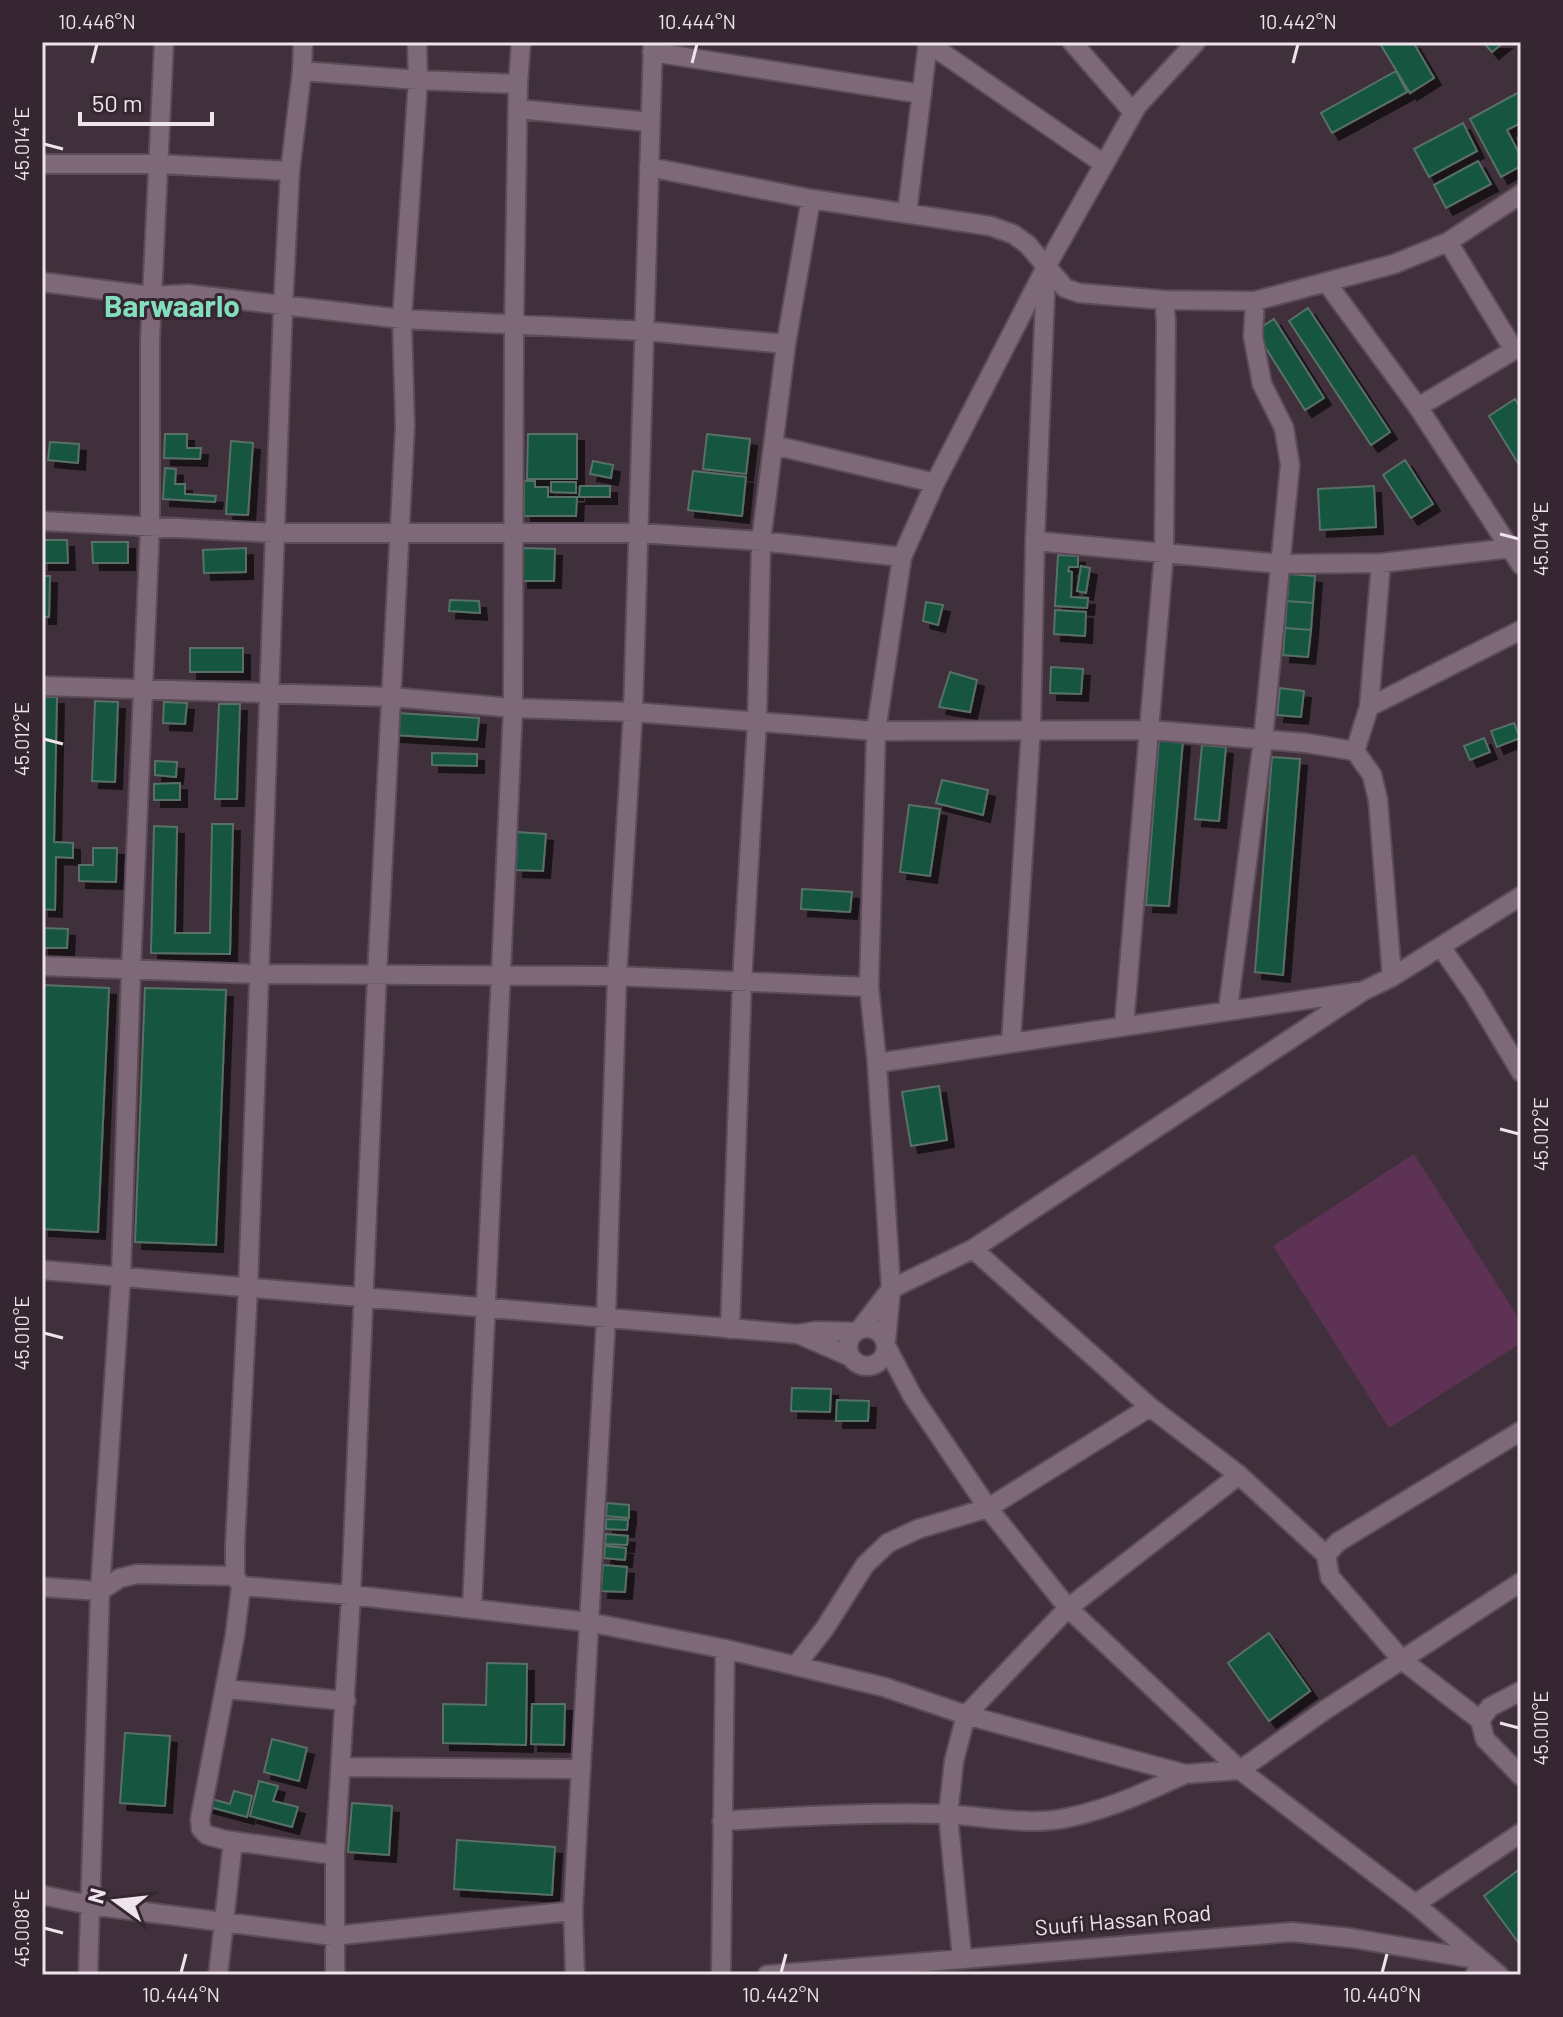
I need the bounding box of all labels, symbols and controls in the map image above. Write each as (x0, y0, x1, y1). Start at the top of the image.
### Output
text: 10.446°N (58, 9, 136, 33)
text: 10.444°N (658, 9, 736, 33)
text: 10.442°N (1259, 9, 1337, 33)
scale bar (80, 76, 212, 126)
text: 50 m (92, 88, 143, 117)
text: 45.014°E (9, 107, 33, 181)
district label: Barwaarlo (104, 287, 240, 323)
text: 45.014°E (1528, 502, 1552, 576)
text: 45.012°E (9, 702, 33, 776)
text: 45.012°E (1528, 1097, 1552, 1171)
text: 45.010°E (9, 1296, 33, 1370)
text: 45.010°E (1528, 1691, 1552, 1765)
north arrow (76, 1861, 156, 1941)
text: N (81, 1885, 110, 1906)
text: 45.008°E (9, 1889, 33, 1967)
street label: Suufi Hassan Road (1034, 1898, 1212, 1940)
text: 10.444°N (142, 1982, 220, 2006)
text: 10.442°N (742, 1982, 820, 2006)
text: 10.440°N (1343, 1982, 1421, 2006)

